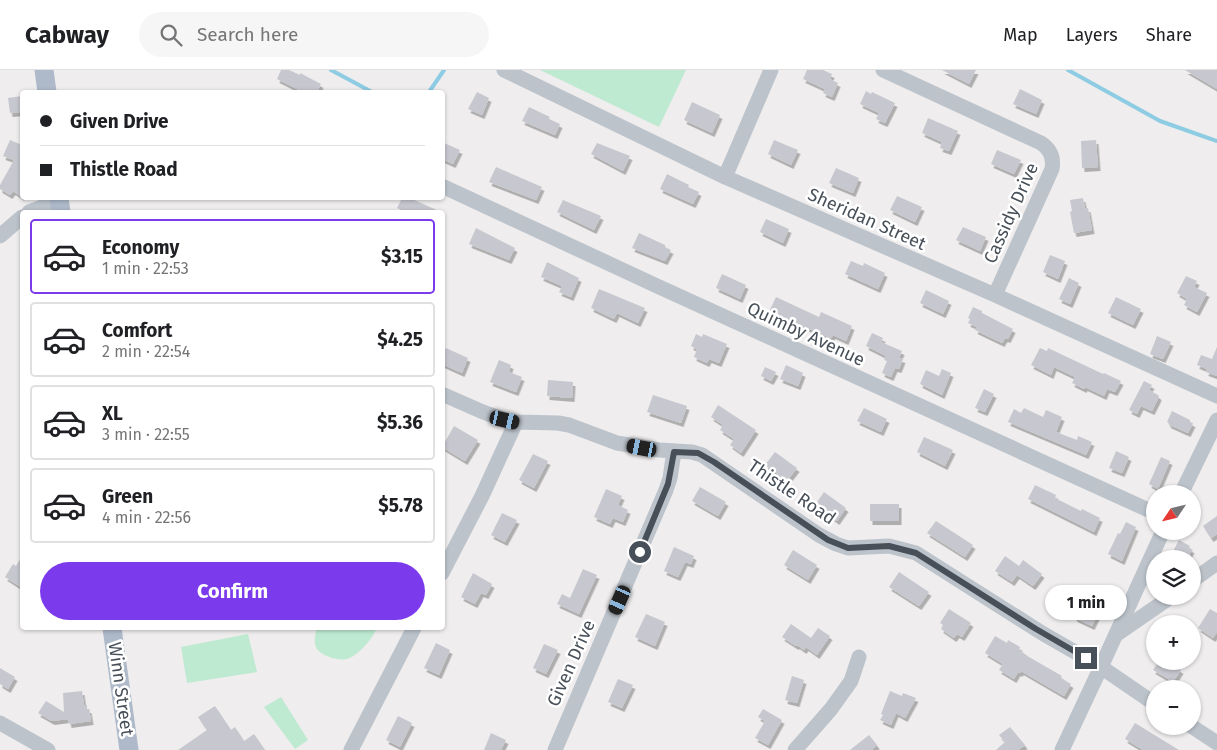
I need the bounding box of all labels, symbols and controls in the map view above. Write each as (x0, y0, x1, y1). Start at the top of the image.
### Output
search box (139, 12, 489, 57)
text: Cabway (25, 21, 109, 49)
icon: search (157, 21, 185, 49)
text: Search here (197, 23, 298, 46)
text: Map (1003, 24, 1038, 46)
text: Layers (1066, 24, 1118, 46)
text: Share (1146, 24, 1192, 46)
text: Given Drive (70, 110, 169, 133)
text: Thistle Road (70, 158, 178, 181)
street label: Cassidy Drive (979, 159, 1043, 267)
street label: Sheridan Street (805, 183, 930, 255)
icon: car (42, 234, 87, 279)
text: Economy (102, 236, 179, 259)
text: $3.15 (381, 245, 423, 268)
text: 1 min · 22:53 (102, 259, 189, 278)
street label: Quimby Avenue (744, 297, 868, 371)
icon: car (42, 317, 87, 362)
text: Comfort (102, 319, 172, 342)
text: $4.25 (377, 328, 423, 351)
text: 2 min · 22:54 (102, 342, 190, 361)
icon: car (42, 400, 87, 445)
text: XL (102, 402, 123, 425)
car (488, 409, 521, 431)
text: $5.36 (377, 411, 423, 434)
text: 3 min · 22:55 (102, 425, 190, 444)
car (625, 438, 658, 458)
street label: Thistle Road (744, 455, 840, 529)
icon: car (42, 483, 87, 528)
text: Green (102, 485, 153, 508)
north arrow (1146, 485, 1201, 540)
map controls (1146, 485, 1201, 735)
text: $5.78 (378, 494, 423, 517)
text: 4 min · 22:56 (102, 508, 191, 527)
route start (629, 541, 651, 563)
button: layers (1146, 550, 1201, 605)
button: Confirm (40, 562, 425, 620)
car (607, 583, 632, 617)
callout: 1 min (1045, 586, 1127, 620)
text: 1 min (1067, 593, 1105, 612)
button: + (1146, 615, 1201, 670)
street label: Given Drive (542, 616, 600, 710)
street label: Winn Street (104, 641, 139, 738)
route end (1075, 647, 1097, 669)
button: − (1146, 680, 1201, 735)

